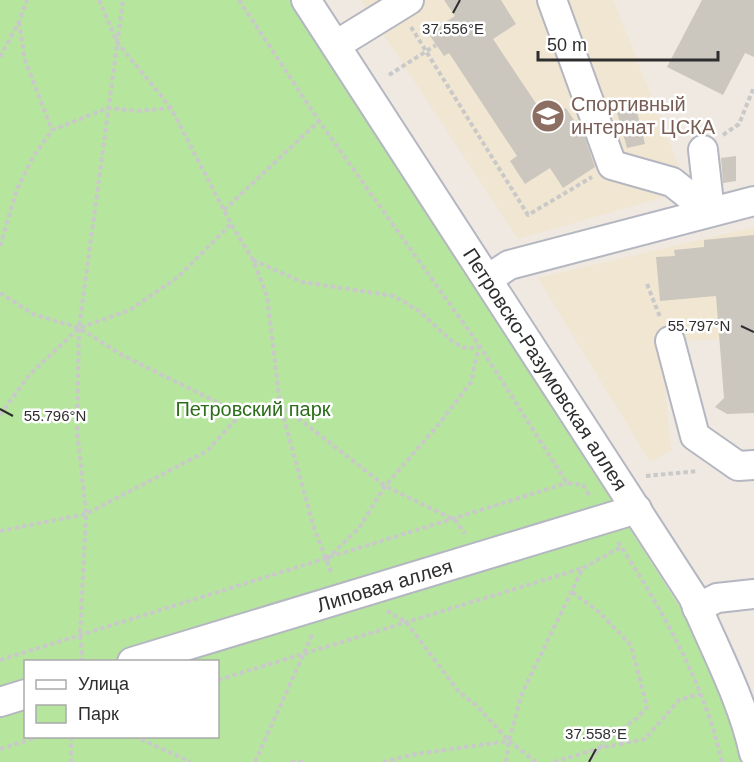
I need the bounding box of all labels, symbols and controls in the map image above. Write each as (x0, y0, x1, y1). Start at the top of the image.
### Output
text: 37.556°E (422, 20, 484, 37)
scale bar (538, 24, 718, 62)
text: 50 m (547, 35, 587, 55)
place label: Спортивный интернат ЦСКА (571, 93, 716, 138)
school or university icon: Спортивный интернат ЦСКА (530, 98, 566, 134)
street label: Петровско-Разумовская аллея (459, 244, 632, 494)
text: 55.797°N (668, 317, 730, 334)
park label: Петровский парк (175, 398, 331, 420)
text: 55.796°N (24, 407, 86, 424)
street label: Липовая аллея (314, 555, 455, 616)
legend (24, 660, 219, 738)
text: Улица (78, 674, 130, 694)
text: Парк (78, 704, 119, 724)
text: 37.558°E (565, 725, 627, 742)

